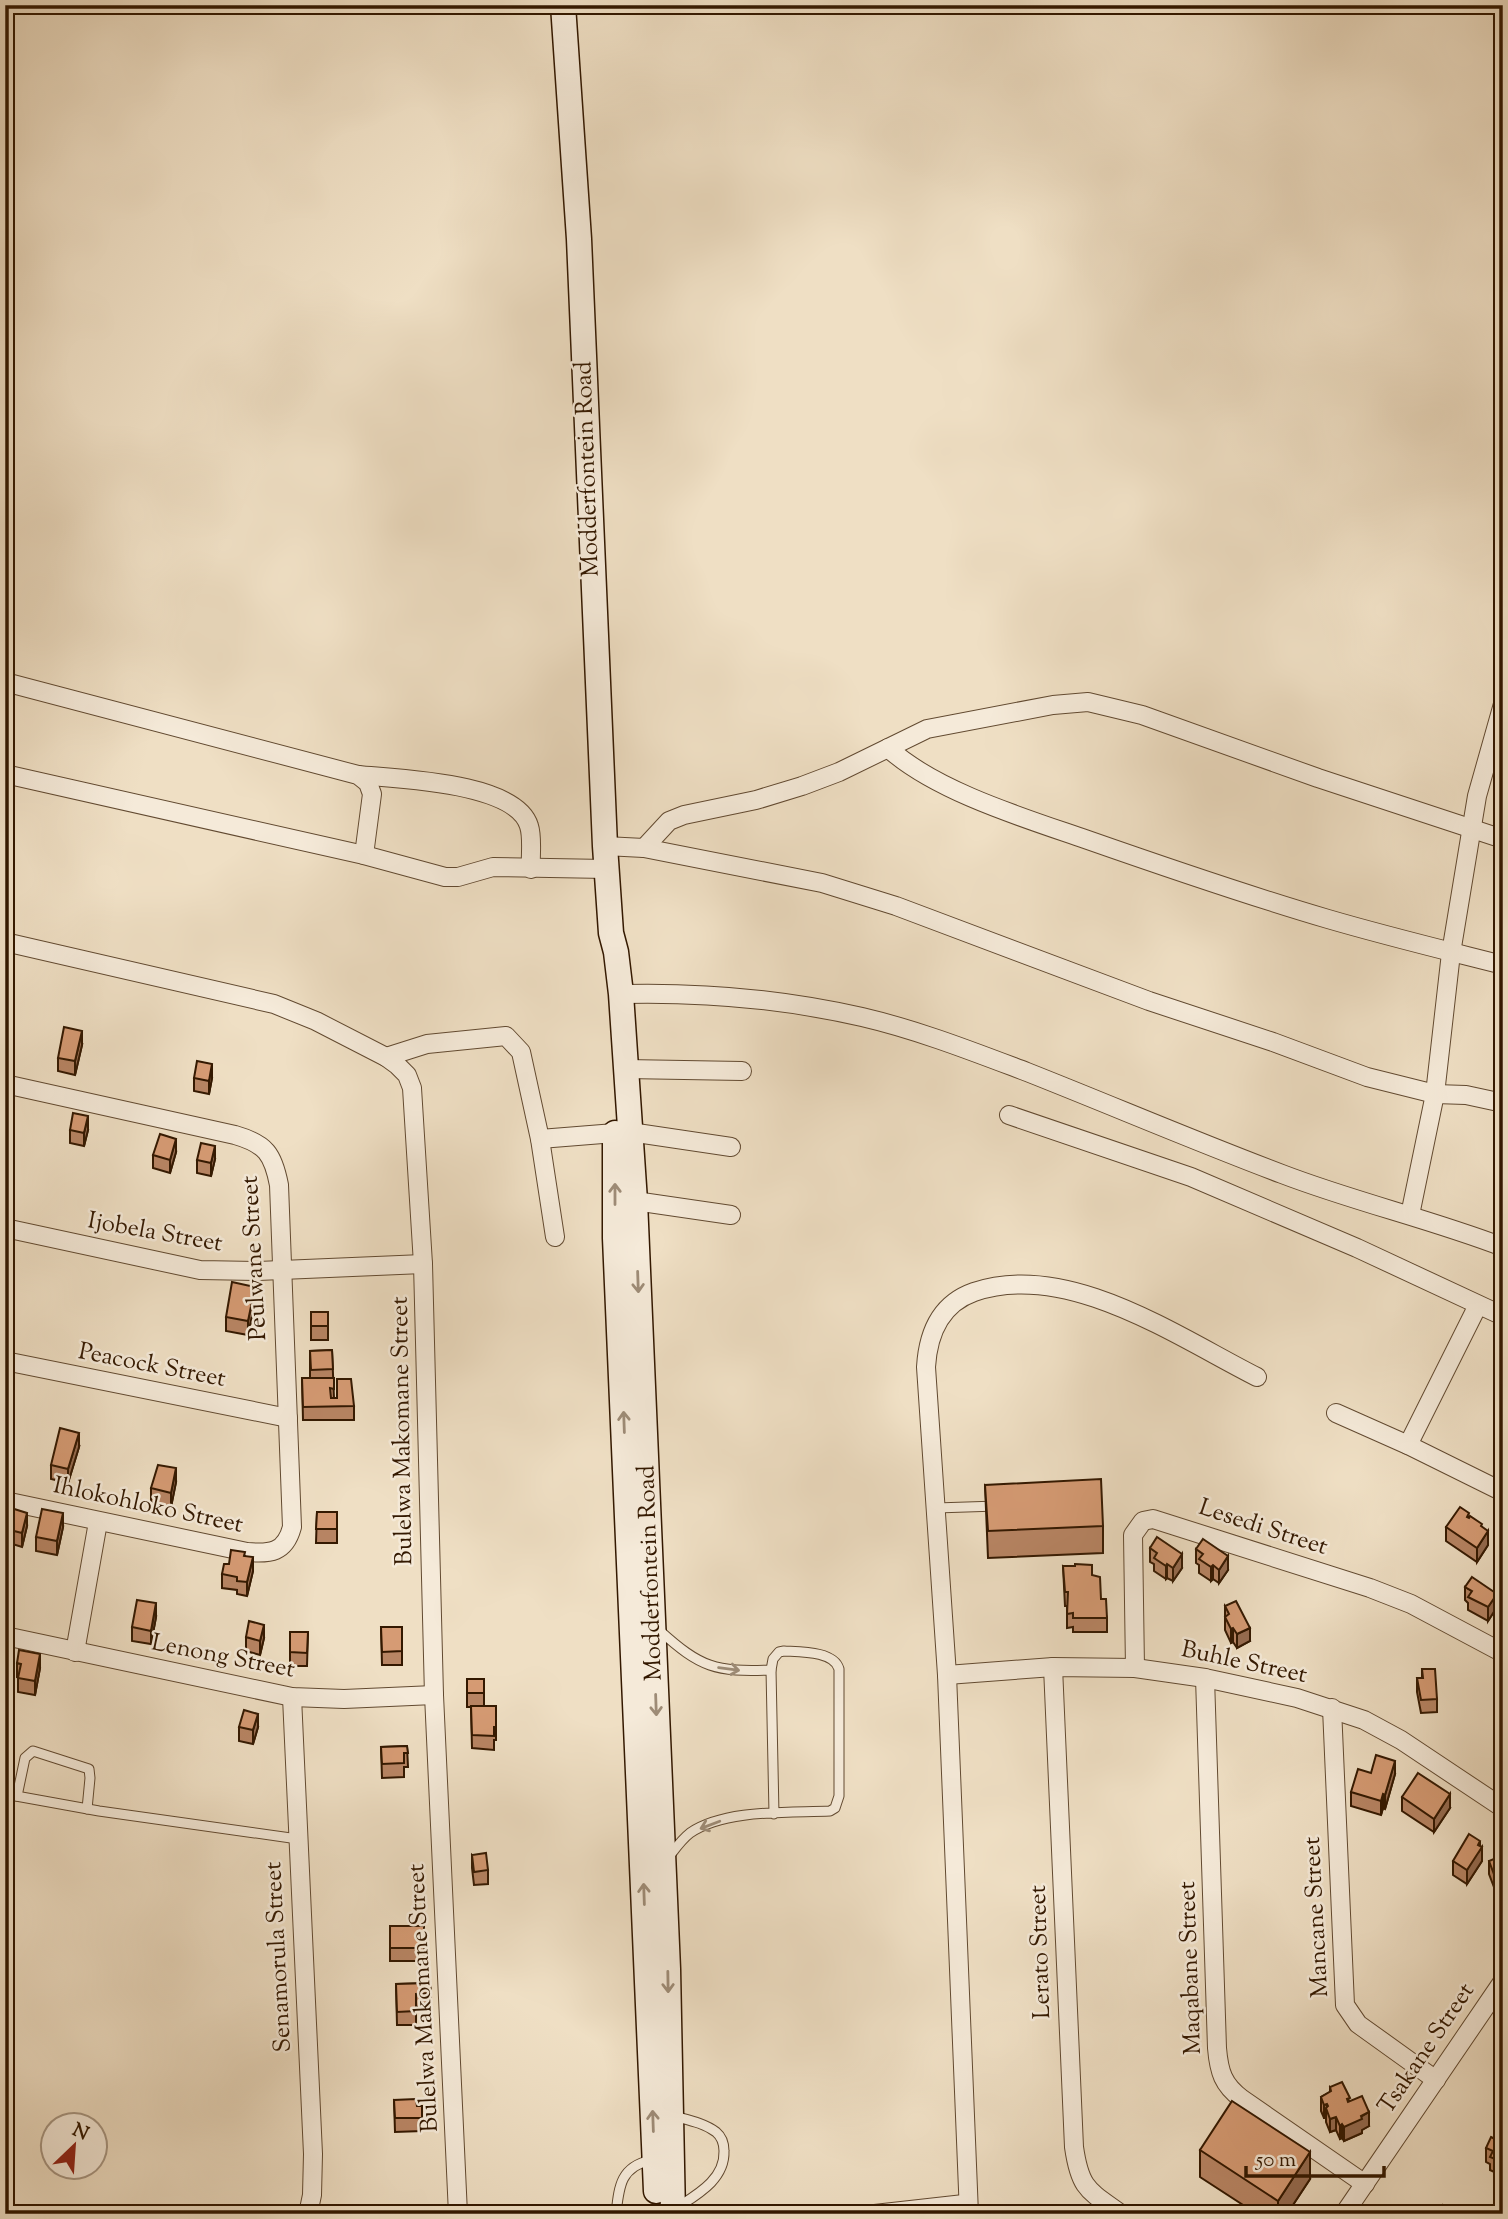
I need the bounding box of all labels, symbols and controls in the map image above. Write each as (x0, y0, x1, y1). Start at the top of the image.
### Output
street label: Modderfontein Road (567, 360, 609, 578)
street label: Peulwane Street (234, 1175, 276, 1341)
one-way arrow (608, 1183, 622, 1206)
street label: Ijobela Street (85, 1204, 225, 1262)
one-way arrow (632, 1270, 645, 1293)
street label: Bulelwa Makomane Street (384, 1296, 422, 1566)
street label: Peacock Street (75, 1335, 229, 1397)
one-way arrow (618, 1410, 631, 1433)
street label: Modderfontein Road (630, 1464, 672, 1682)
street label: Ihlokohloko Street (50, 1469, 246, 1543)
street label: Lesedi Street (1194, 1491, 1332, 1565)
street label: Lenong Street (148, 1626, 298, 1688)
street label: Buhle Street (1178, 1633, 1310, 1693)
one-way arrow (717, 1663, 740, 1676)
one-way arrow (650, 1694, 663, 1717)
one-way arrow (700, 1819, 722, 1832)
street label: Mancane Street (1296, 1836, 1338, 1998)
street label: Senamorula Street (257, 1861, 301, 2053)
street label: Bulelwa Makomane Street (400, 1863, 448, 2133)
street label: Maqabane Street (1171, 1881, 1211, 2055)
one-way arrow (637, 1883, 650, 1906)
street label: Lerato Street (1022, 1884, 1060, 2020)
one-way arrow (661, 1970, 675, 1993)
street label: Tsakane Street (1371, 1977, 1483, 2121)
north arrow (38, 2110, 108, 2180)
one-way arrow (647, 2110, 660, 2133)
text: N (68, 2117, 93, 2148)
scale bar (1246, 2135, 1384, 2179)
text: 50 m (1255, 2146, 1296, 2176)

